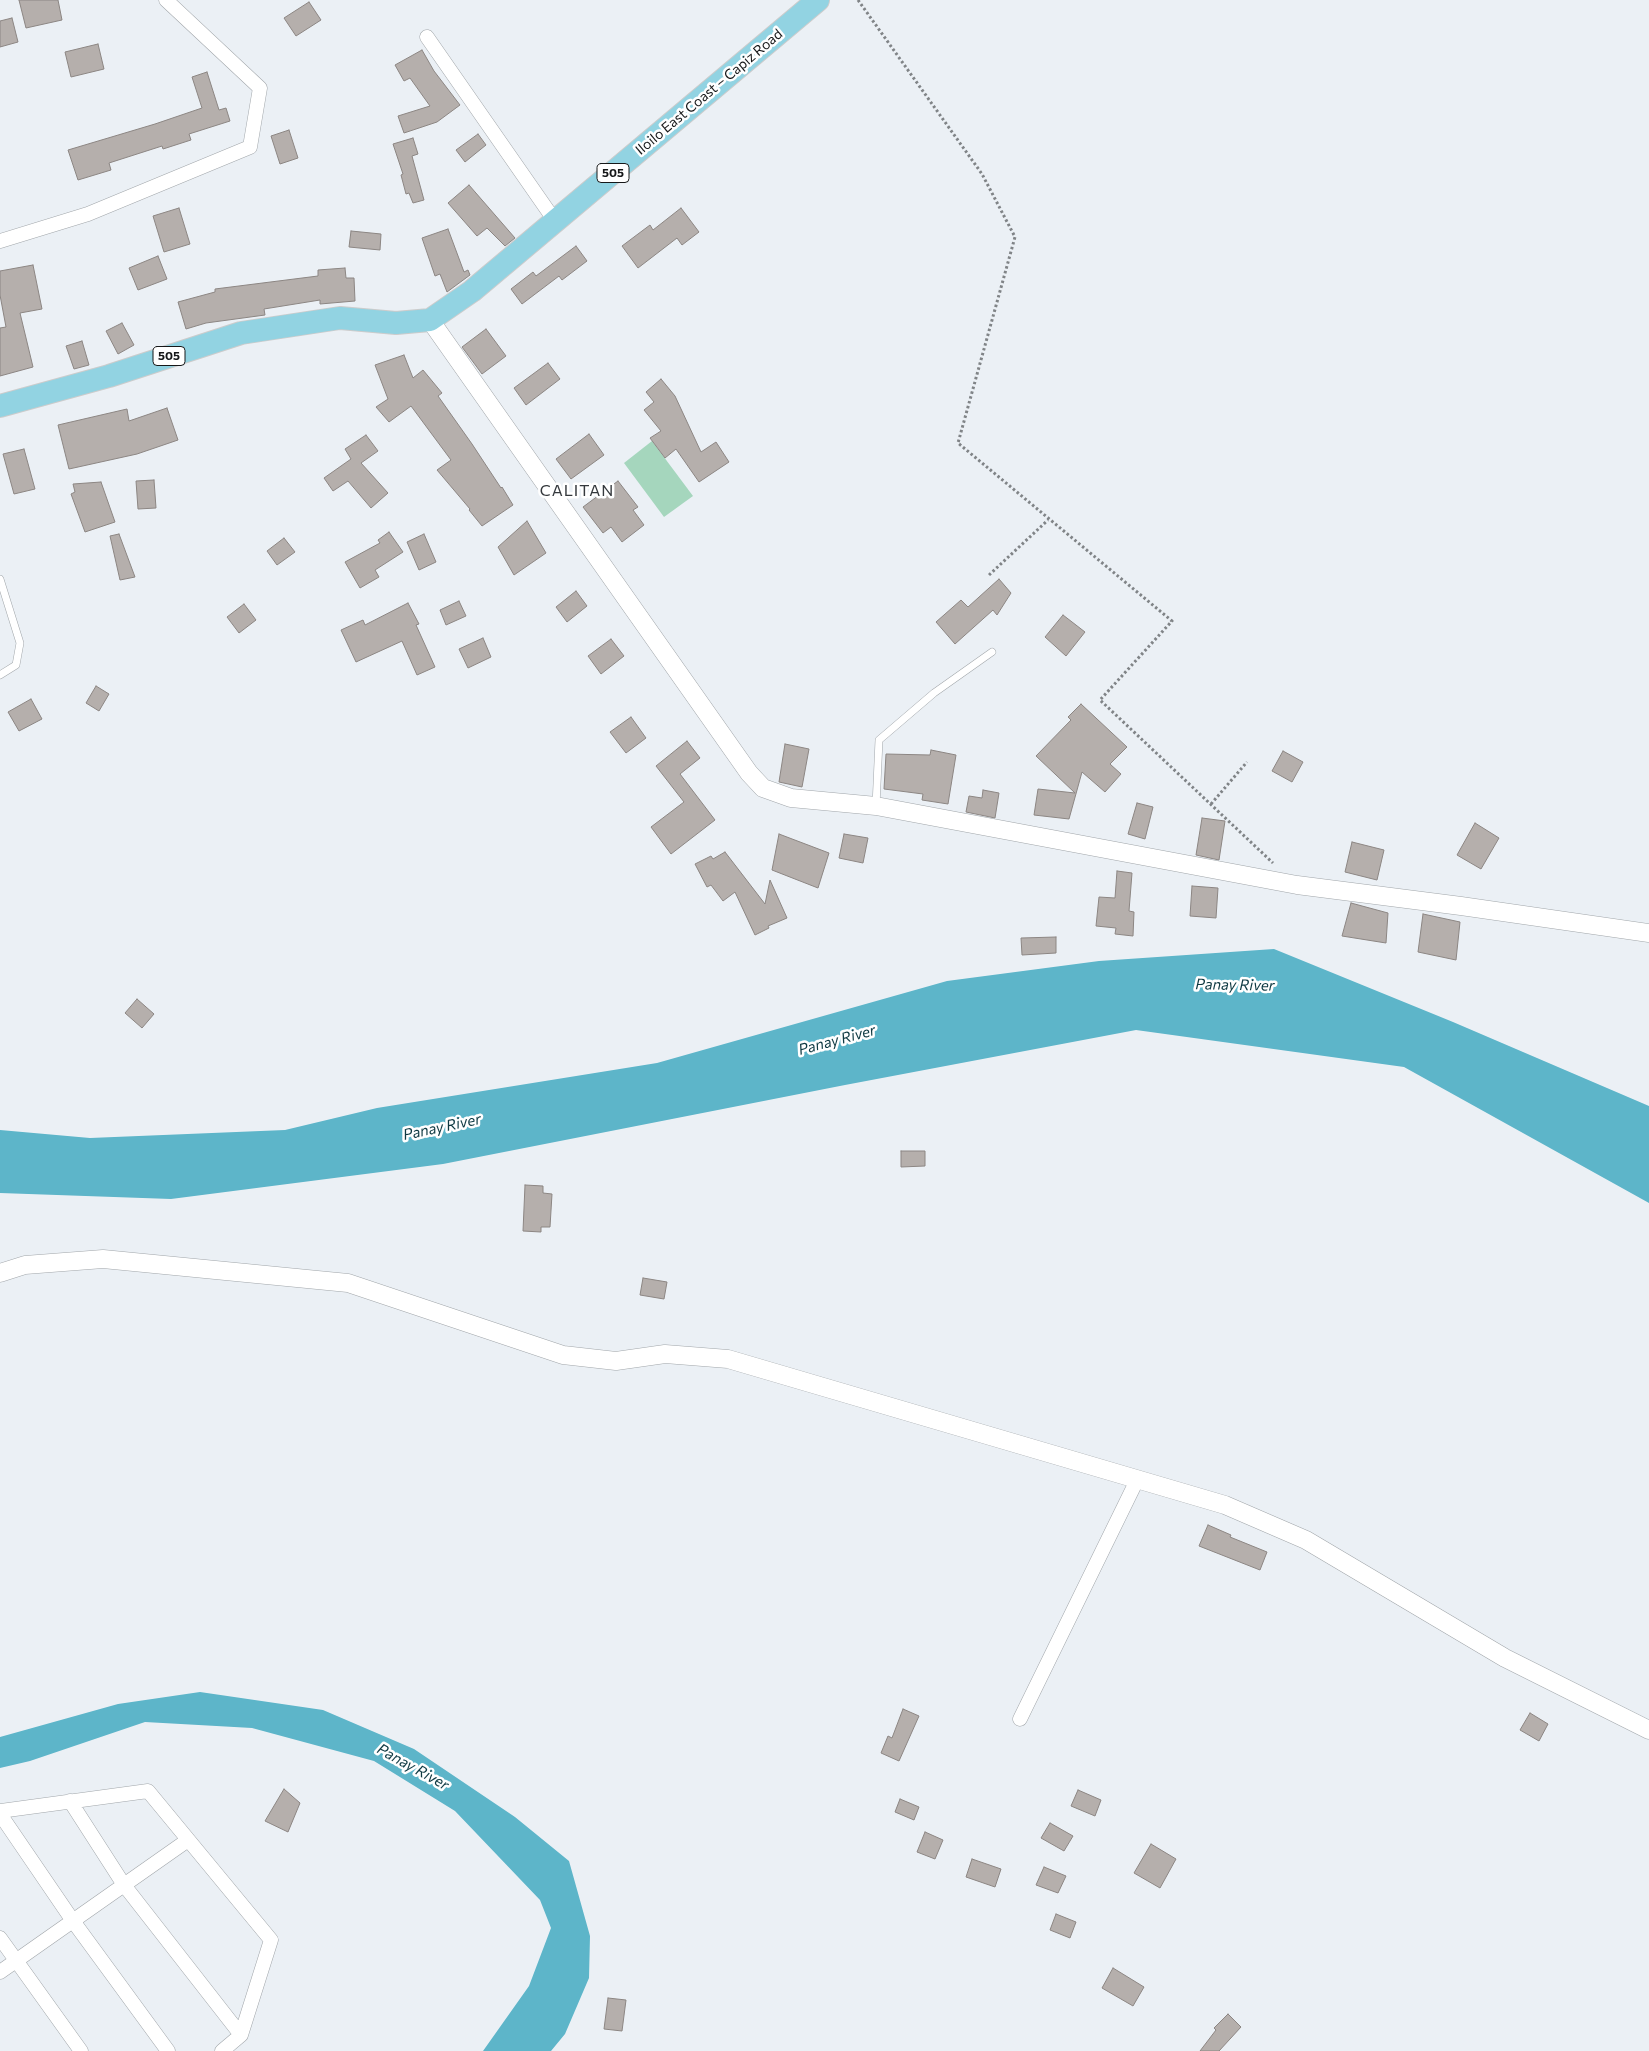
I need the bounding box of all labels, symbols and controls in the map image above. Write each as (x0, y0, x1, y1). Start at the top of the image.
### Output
street label: Iloilo East Coast – Capiz Road (632, 26, 786, 158)
road number: 505 (597, 164, 629, 182)
road number: 505 (153, 346, 185, 366)
district label: CALITAN (539, 481, 615, 501)
water label: Panay River (1195, 975, 1275, 995)
water label: Panay River (796, 1021, 878, 1059)
water label: Panay River (401, 1110, 483, 1144)
water label: Panay River (374, 1740, 452, 1794)

